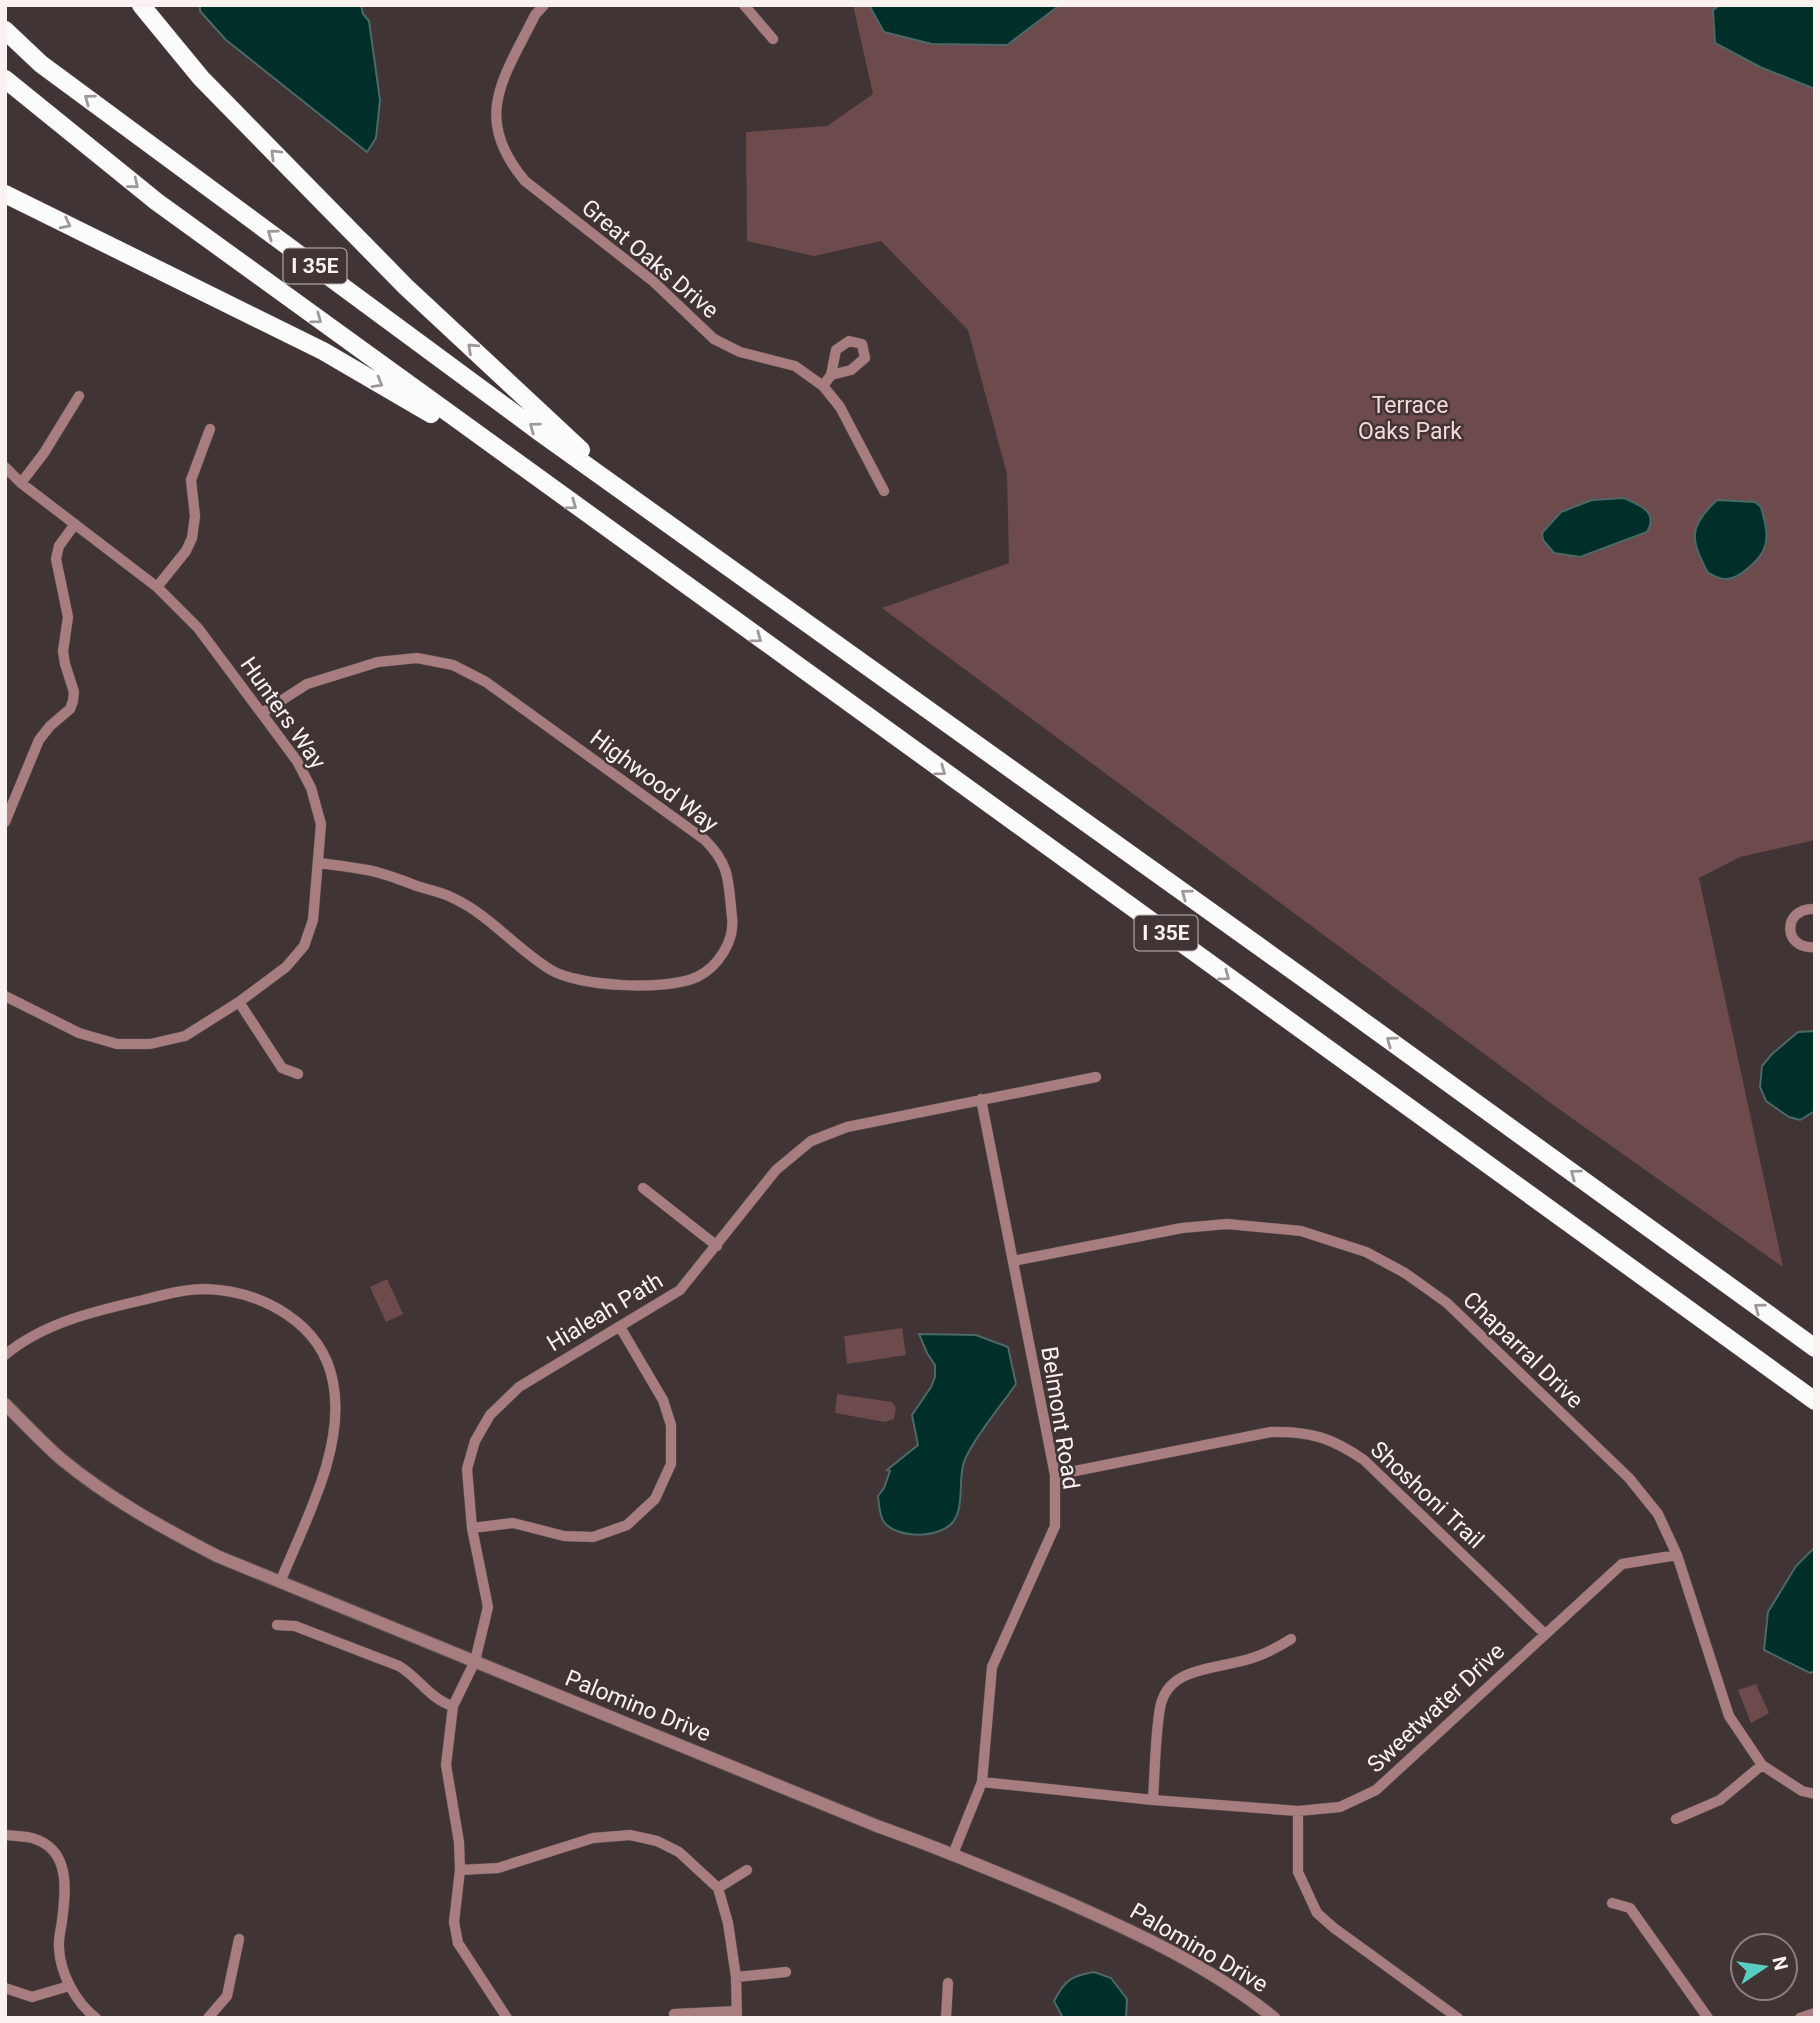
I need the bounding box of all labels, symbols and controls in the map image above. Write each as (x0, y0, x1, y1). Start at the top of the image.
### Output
one-way arrow (84, 95, 96, 108)
one-way arrow (271, 149, 284, 162)
one-way arrow (126, 176, 139, 188)
street label: Great Oaks Drive (576, 194, 724, 324)
one-way arrow (59, 216, 71, 230)
one-way arrow (267, 230, 280, 243)
road number: I 35E (284, 248, 346, 284)
one-way arrow (309, 311, 322, 323)
one-way arrow (467, 344, 480, 357)
one-way arrow (371, 375, 383, 388)
park label: Terrace Oaks Park (1358, 392, 1462, 445)
one-way arrow (529, 423, 542, 436)
one-way arrow (564, 496, 577, 509)
one-way arrow (749, 630, 762, 642)
street label: Hunters Way (235, 652, 331, 774)
street label: Highwood Way (585, 724, 723, 838)
one-way arrow (933, 763, 946, 775)
one-way arrow (1181, 890, 1194, 902)
road number: I 35E (1134, 916, 1198, 950)
one-way arrow (1217, 967, 1230, 980)
one-way arrow (1386, 1037, 1399, 1049)
one-way arrow (1570, 1170, 1583, 1182)
street label: Hialeah Path (542, 1267, 668, 1357)
street label: Chaparral Drive (1457, 1286, 1589, 1414)
one-way arrow (1755, 1303, 1767, 1316)
street label: Belmont Road (1035, 1345, 1085, 1491)
street label: Shoshoni Trail (1365, 1436, 1489, 1554)
street label: Sweetwater Drive (1362, 1638, 1510, 1778)
street label: Palomino Drive (561, 1665, 715, 1747)
street label: Palomino Drive (1125, 1898, 1273, 1998)
north arrow (1729, 1932, 1799, 2002)
text: N (1767, 1954, 1793, 1972)

